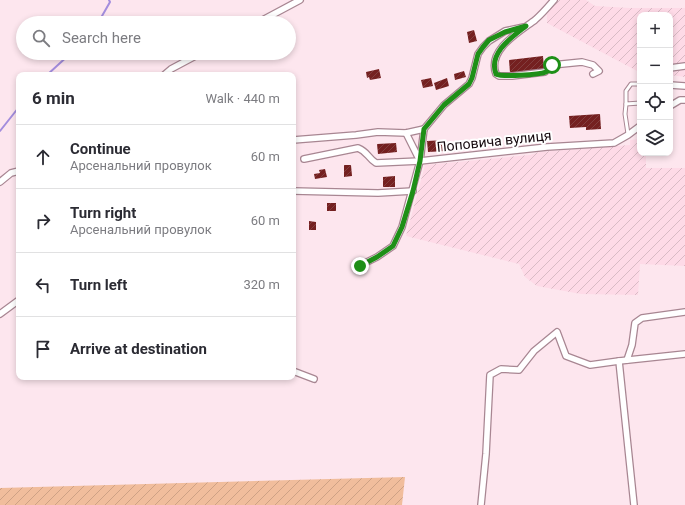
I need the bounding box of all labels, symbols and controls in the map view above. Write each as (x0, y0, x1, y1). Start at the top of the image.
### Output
map controls (637, 12, 673, 156)
button: + (637, 12, 673, 48)
search box (16, 16, 296, 60)
icon: search (30, 27, 52, 49)
text: Search here (62, 29, 141, 47)
button: − (637, 48, 673, 84)
route start (543, 56, 561, 74)
button: locate (637, 84, 673, 120)
text: 6 min (32, 88, 75, 108)
text: Walk · 440 m (205, 91, 280, 106)
button: layers (637, 120, 673, 156)
street label: Поповича вулиця (436, 127, 552, 155)
text: Continue (70, 140, 131, 158)
icon: ahead (32, 146, 54, 168)
text: 60 m (251, 149, 280, 164)
text: Арсенальний провулок (70, 158, 212, 173)
text: Turn right (70, 204, 136, 222)
icon: right (32, 210, 54, 232)
text: 60 m (251, 213, 280, 228)
text: Арсенальний провулок (70, 222, 212, 237)
route end (351, 257, 369, 275)
icon: left (32, 274, 54, 296)
text: Turn left (70, 276, 127, 294)
text: 320 m (243, 277, 280, 292)
icon: arrive (32, 338, 54, 360)
text: Arrive at destination (70, 340, 207, 358)

